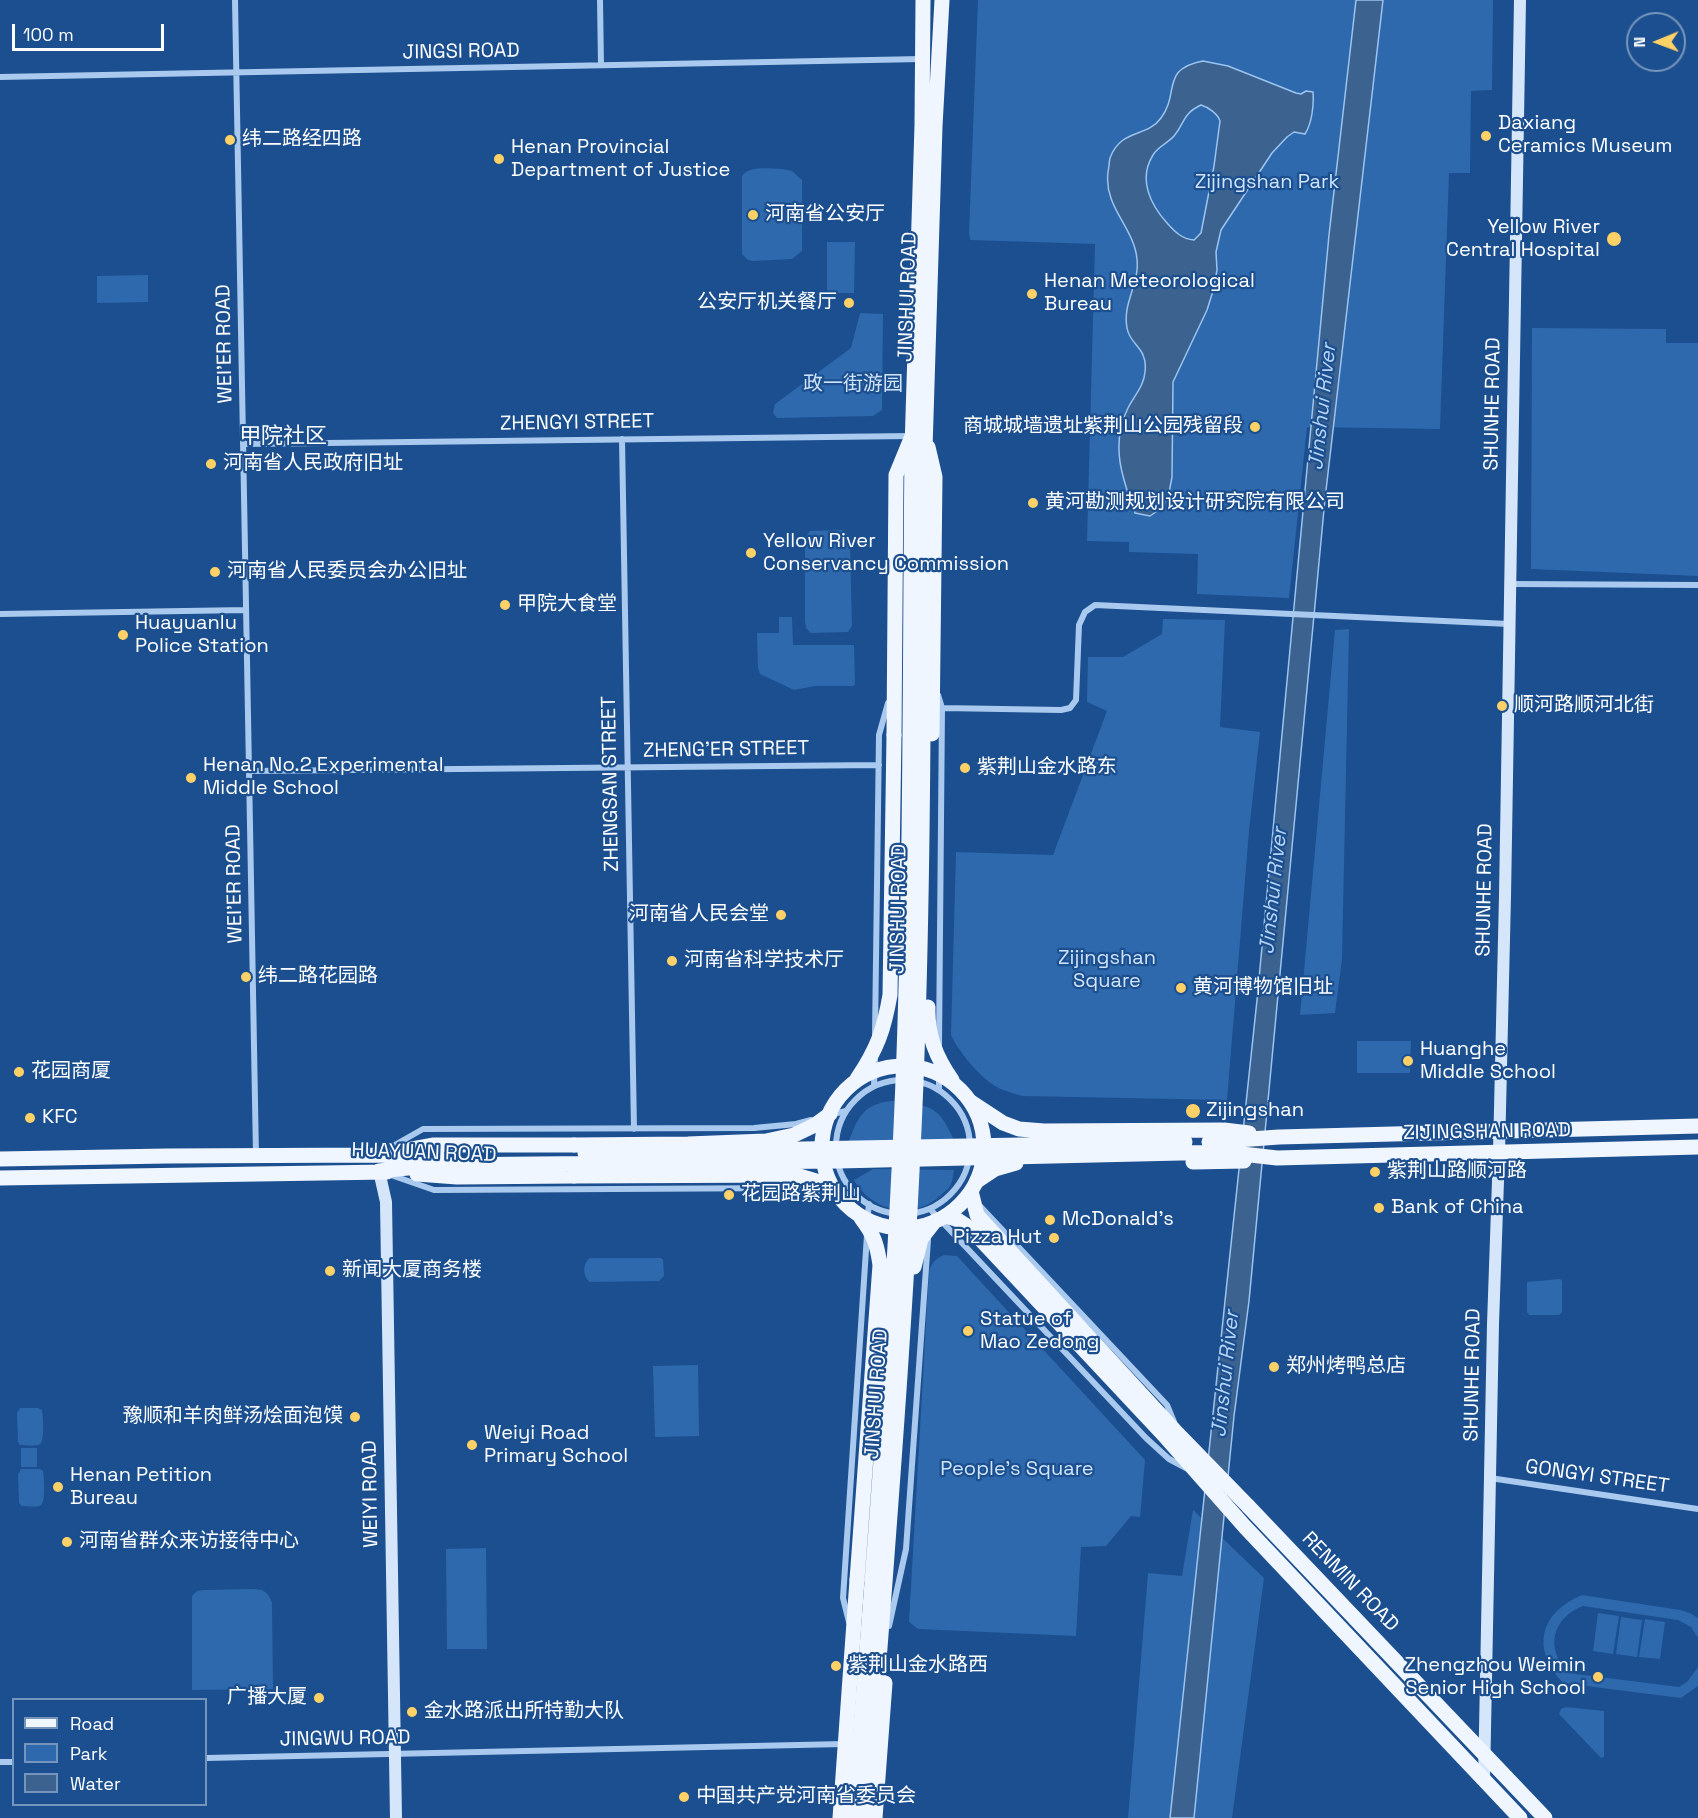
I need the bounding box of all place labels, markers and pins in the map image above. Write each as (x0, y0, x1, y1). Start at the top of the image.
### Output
place label: Daxiang Ceramics Museum (1498, 112, 1672, 159)
place label: 纬二路经四路 (242, 128, 362, 152)
marker: Daxiang Ceramics Museum (1479, 129, 1493, 143)
marker: 纬二路经四路 (223, 133, 237, 147)
place label: Henan Provincial Department of Justice (511, 136, 730, 183)
marker: Henan Provincial Department of Justice (492, 152, 506, 166)
place label: 河南省公安厅 (765, 203, 885, 227)
marker: 河南省公安厅 (746, 208, 760, 222)
place label: Yellow River Central Hospital (1446, 216, 1600, 263)
marker: Yellow River Central Hospital (1605, 230, 1623, 248)
place label: Henan Meteorological Bureau (1044, 270, 1255, 317)
marker: Henan Meteorological Bureau (1025, 287, 1039, 301)
place label: 公安厅机关餐厅 (697, 291, 837, 315)
marker: 公安厅机关餐厅 (842, 296, 856, 310)
place label: 商城城墙遗址紫荆山公园残留段 (963, 415, 1243, 439)
marker: 商城城墙遗址紫荆山公园残留段 (1248, 420, 1262, 434)
place label: 河南省人民政府旧址 (223, 452, 403, 476)
marker: 河南省人民政府旧址 (204, 457, 218, 471)
place label: 黄河勘测规划设计研究院有限公司 (1045, 491, 1345, 515)
marker: 黄河勘测规划设计研究院有限公司 (1026, 496, 1040, 510)
place label: Yellow River Conservancy Commission (763, 530, 1009, 577)
marker: Yellow River Conservancy Commission (744, 546, 758, 560)
place label: 河南省人民委员会办公旧址 (227, 560, 467, 584)
marker: 河南省人民委员会办公旧址 (208, 565, 222, 579)
place label: 甲院大食堂 (517, 593, 617, 617)
marker: 甲院大食堂 (498, 598, 512, 612)
place label: Huayuanlu Police Station (135, 612, 269, 659)
marker: Huayuanlu Police Station (116, 628, 130, 642)
place label: 顺河路顺河北街 (1514, 694, 1654, 718)
marker: 顺河路顺河北街 (1495, 699, 1509, 713)
place label: Henan No.2 Experimental Middle School (203, 754, 444, 801)
place label: 紫荆山金水路东 (977, 756, 1117, 780)
marker: 紫荆山金水路东 (958, 761, 972, 775)
marker: Henan No.2 Experimental Middle School (184, 771, 198, 785)
place label: 河南省人民会堂 (629, 903, 769, 927)
marker: 河南省人民会堂 (774, 908, 788, 922)
place label: 河南省科学技术厅 (684, 949, 844, 973)
marker: 河南省科学技术厅 (665, 954, 679, 968)
place label: 纬二路花园路 (258, 965, 378, 989)
marker: 纬二路花园路 (239, 970, 253, 984)
place label: 黄河博物馆旧址 (1193, 976, 1333, 1000)
marker: 黄河博物馆旧址 (1174, 981, 1188, 995)
place label: Huanghe Middle School (1420, 1038, 1556, 1085)
marker: Huanghe Middle School (1401, 1054, 1415, 1068)
place label: 花园商厦 (31, 1060, 111, 1084)
marker: 花园商厦 (12, 1065, 26, 1079)
place label: Zijingshan (1206, 1099, 1304, 1123)
marker: Zijingshan (1184, 1102, 1202, 1120)
place label: KFC (42, 1106, 78, 1130)
marker: KFC (23, 1111, 37, 1125)
place label: 紫荆山路顺河路 (1387, 1160, 1527, 1184)
marker: 紫荆山路顺河路 (1368, 1165, 1382, 1179)
place label: 花园路紫荆山 (741, 1183, 861, 1207)
marker: 花园路紫荆山 (722, 1188, 736, 1202)
place label: Bank of China (1391, 1196, 1524, 1220)
marker: Bank of China (1372, 1201, 1386, 1215)
place label: McDonald's (1062, 1208, 1174, 1232)
marker: McDonald's (1043, 1213, 1057, 1227)
place label: Pizza Hut (953, 1226, 1042, 1250)
marker: Pizza Hut (1047, 1231, 1061, 1245)
place label: 新闻大厦商务楼 (342, 1259, 482, 1283)
marker: 新闻大厦商务楼 (323, 1264, 337, 1278)
place label: Statue of Mao Zedong (980, 1308, 1099, 1355)
marker: Statue of Mao Zedong (961, 1324, 975, 1338)
place label: 郑州烤鸭总店 (1286, 1355, 1406, 1379)
marker: 郑州烤鸭总店 (1267, 1360, 1281, 1374)
place label: 豫顺和羊肉鲜汤烩面泡馍 (123, 1405, 343, 1429)
marker: 豫顺和羊肉鲜汤烩面泡馍 (348, 1410, 362, 1424)
place label: Weiyi Road Primary School (484, 1422, 628, 1469)
marker: Weiyi Road Primary School (465, 1438, 479, 1452)
place label: Henan Petition Bureau (70, 1464, 212, 1511)
marker: Henan Petition Bureau (51, 1480, 65, 1494)
place label: 河南省群众来访接待中心 (79, 1530, 299, 1554)
marker: 河南省群众来访接待中心 (60, 1535, 74, 1549)
place label: 紫荆山金水路西 (848, 1654, 988, 1678)
place label: Zhengzhou Weimin Senior High School (1405, 1654, 1586, 1701)
marker: 紫荆山金水路西 (829, 1659, 843, 1673)
marker: Zhengzhou Weimin Senior High School (1591, 1670, 1605, 1684)
place label: 广播大厦 (227, 1686, 307, 1710)
marker: 广播大厦 (312, 1691, 326, 1705)
place label: 金水路派出所特勤大队 (424, 1700, 624, 1724)
marker: 金水路派出所特勤大队 (405, 1705, 419, 1719)
place label: 中国共产党河南省委员会 (696, 1785, 916, 1809)
marker: 中国共产党河南省委员会 (677, 1790, 691, 1804)

